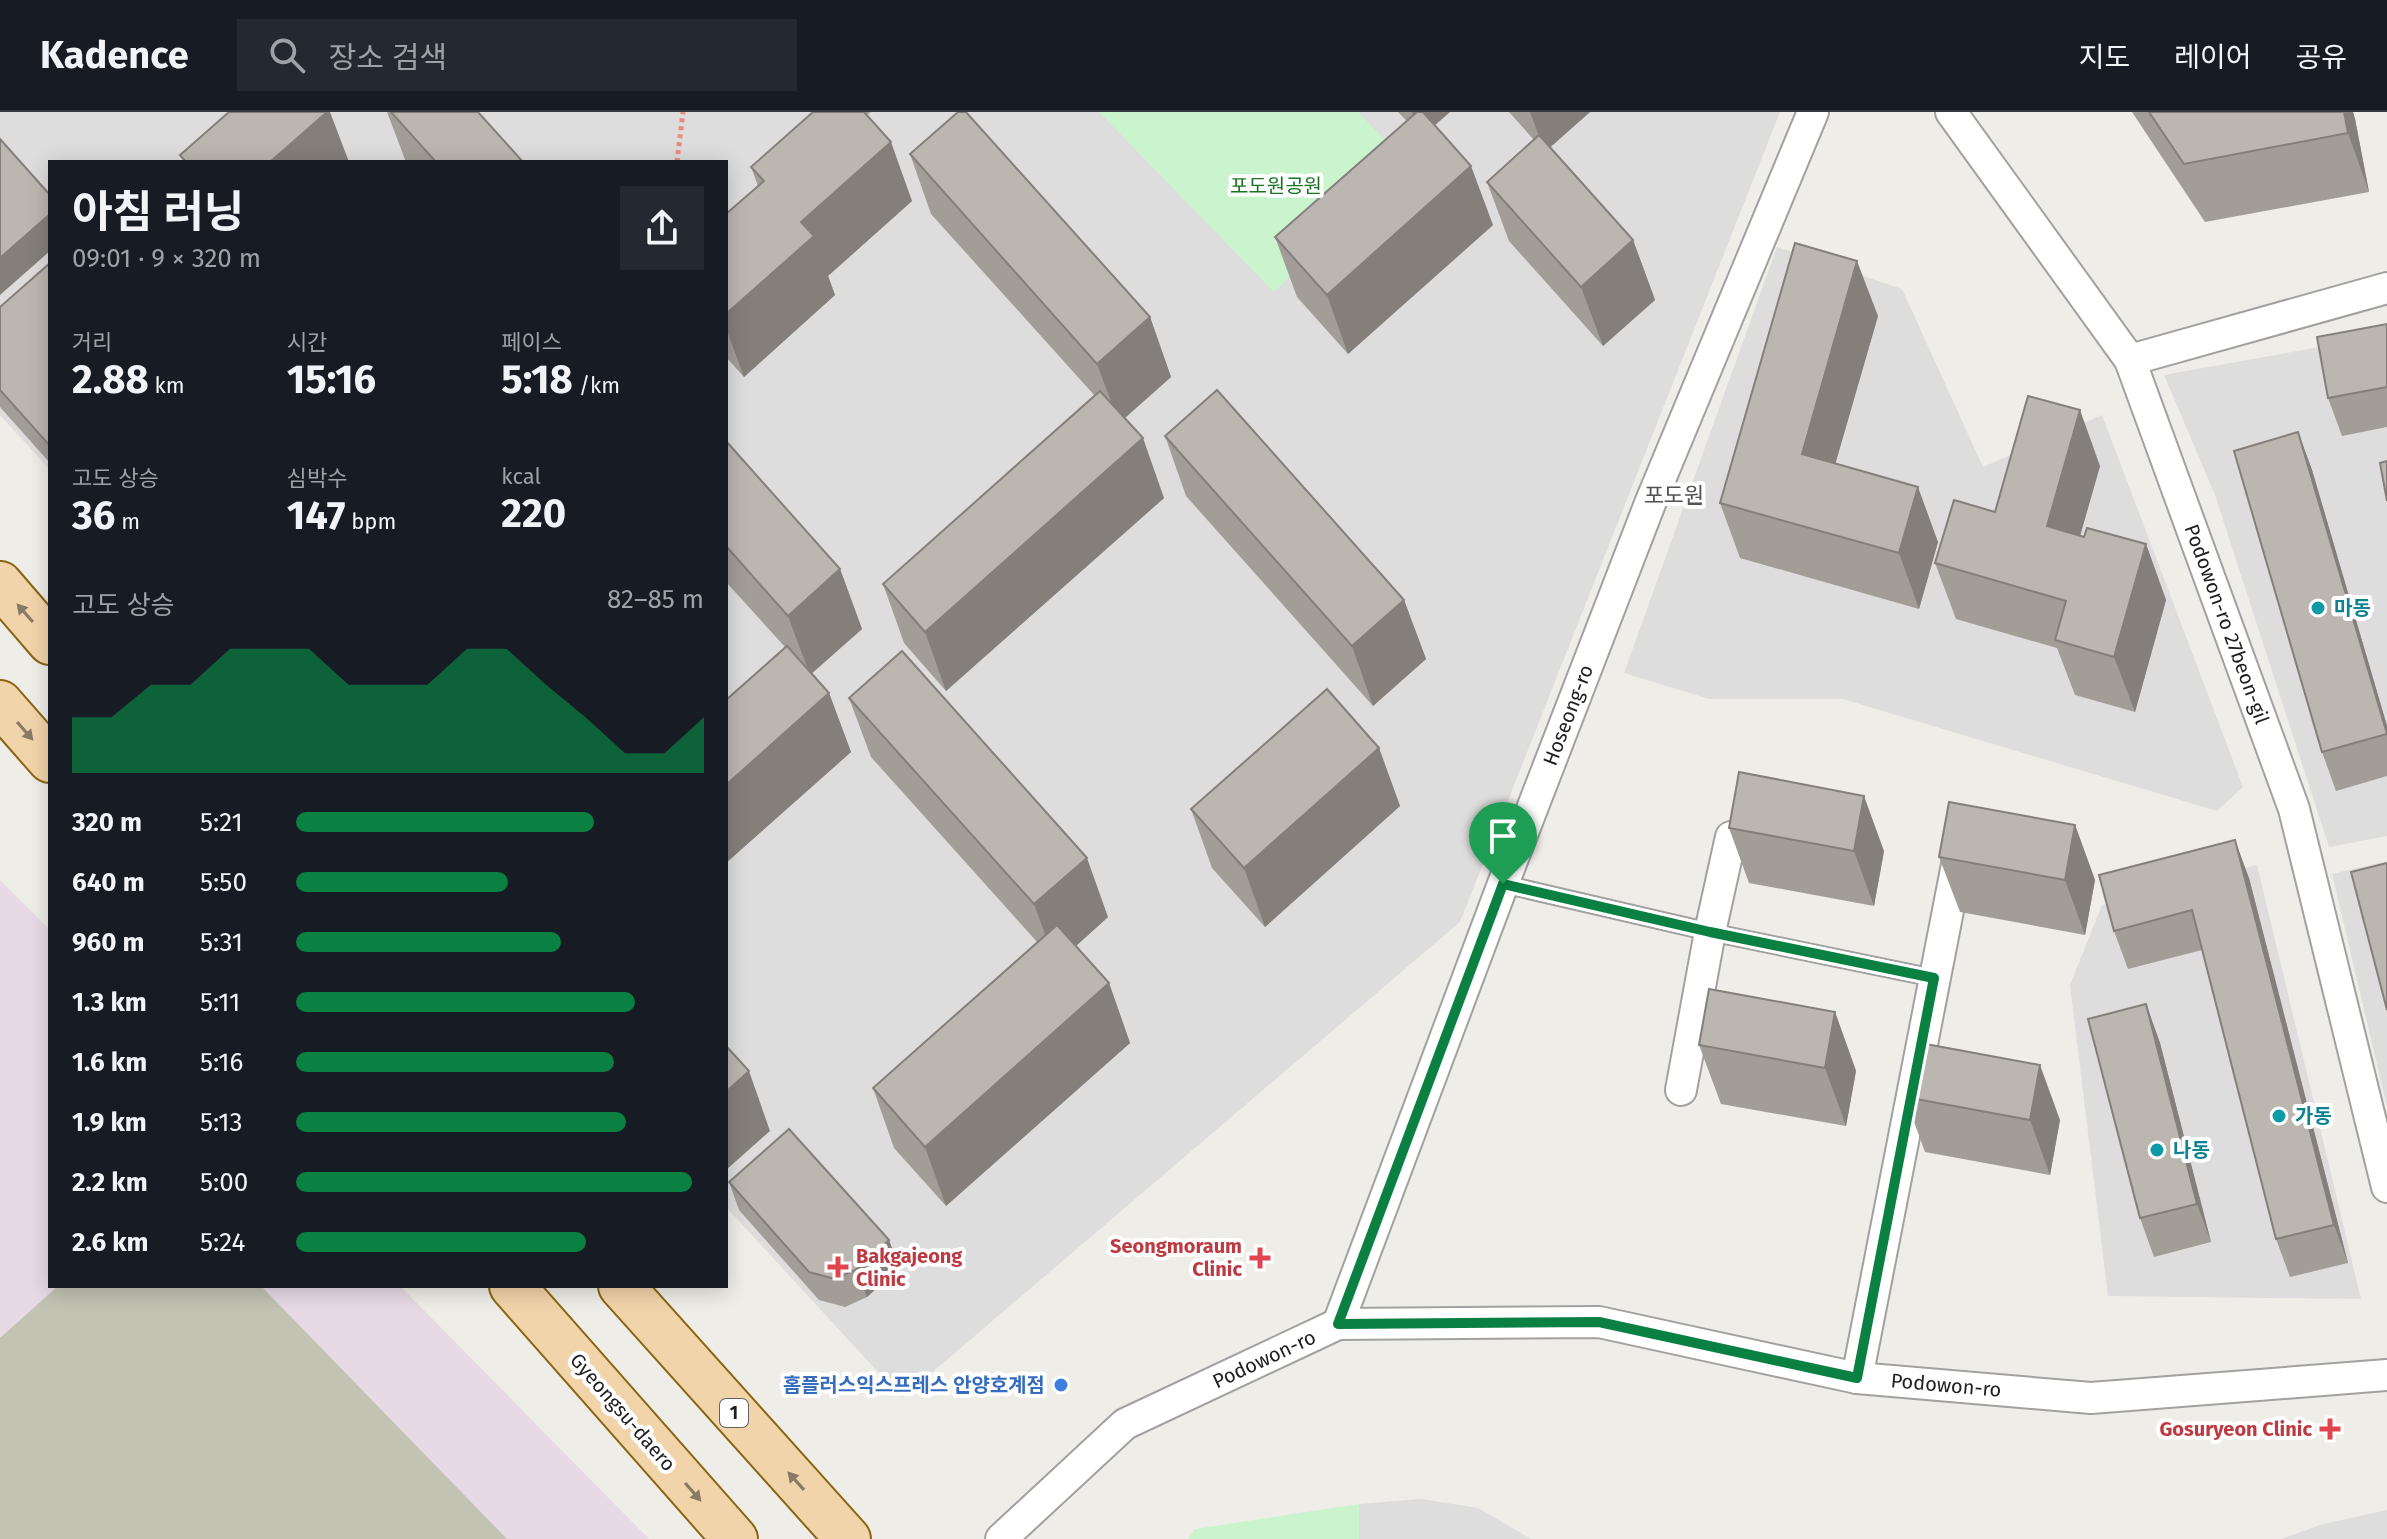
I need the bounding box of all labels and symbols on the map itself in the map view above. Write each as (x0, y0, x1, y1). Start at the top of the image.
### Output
park label: 포도원공원 (1230, 174, 1322, 198)
district label: 포도원 (1644, 482, 1704, 509)
street label: Podowon-ro 27beon-gil (2180, 521, 2274, 727)
place label: 마동 (2334, 596, 2371, 620)
marker: 마동 (2309, 599, 2327, 617)
one-way arrow (17, 603, 34, 623)
street label: Hoseong-ro (1538, 661, 1598, 769)
one-way arrow (16, 721, 33, 741)
pin (1469, 802, 1537, 884)
place label: 가동 (2295, 1104, 2332, 1128)
marker: 가동 (2270, 1107, 2288, 1125)
place label: 나동 (2173, 1138, 2210, 1162)
marker: 나동 (2148, 1141, 2166, 1159)
place label: Seongmoraum Clinic (1110, 1234, 1242, 1281)
place label: Bakgajeong Clinic (856, 1244, 963, 1291)
marker: Seongmoraum Clinic (1249, 1247, 1271, 1269)
marker: Bakgajeong Clinic (827, 1256, 849, 1278)
street label: Podowon-ro (1209, 1325, 1319, 1393)
street label: Gyeongsu-daero (565, 1348, 681, 1476)
street label: Podowon-ro (1890, 1368, 2002, 1402)
place label: 홈플러스익스프레스 안양호계점 (783, 1373, 1045, 1397)
marker: 홈플러스익스프레스 안양호계점 (1052, 1376, 1070, 1394)
road number: 1 (720, 1399, 748, 1427)
place label: Gosuryeon Clinic (2159, 1417, 2312, 1441)
marker: Gosuryeon Clinic (2319, 1418, 2341, 1440)
one-way arrow (787, 1472, 805, 1491)
one-way arrow (684, 1481, 701, 1501)

